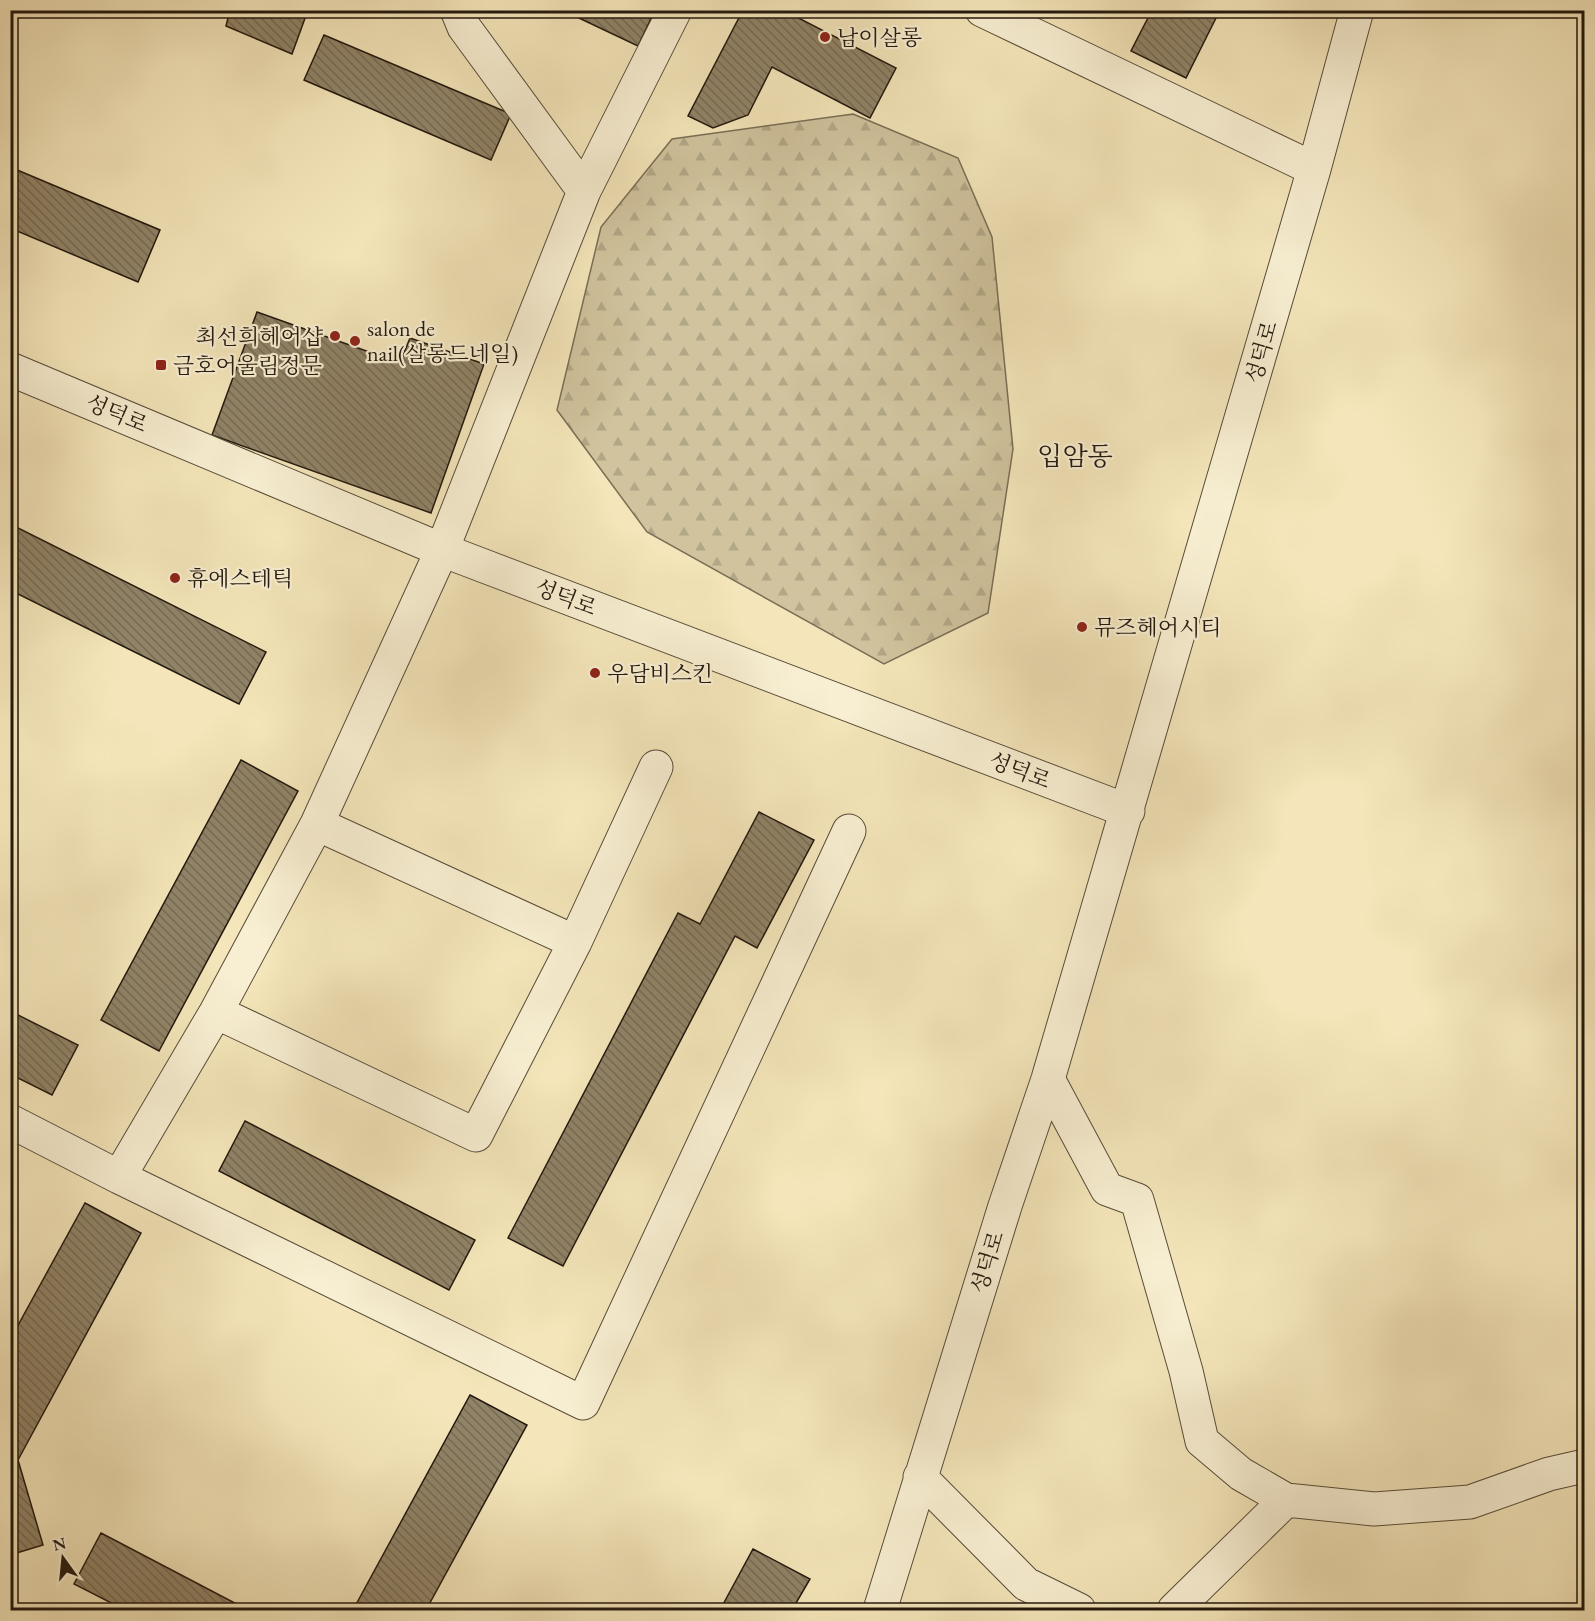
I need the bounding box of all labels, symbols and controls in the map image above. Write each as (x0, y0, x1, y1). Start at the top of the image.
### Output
place label: 남이살롱 (837, 23, 922, 52)
marker: 남이살롱 (818, 30, 832, 44)
place label: salon de nail(살롱드네일) (367, 314, 518, 368)
street label: 성덕로 (1239, 317, 1284, 387)
place label: 최선희헤어샵 (195, 322, 324, 351)
marker: 최선희헤어샵 (328, 329, 342, 343)
marker: salon de nail(살롱드네일) (348, 334, 362, 348)
place label: 금호어울림정문 (173, 351, 322, 380)
marker: 금호어울림정문 (154, 358, 168, 372)
street label: 성덕로 (82, 388, 152, 439)
district label: 입암동 (1037, 439, 1113, 473)
place label: 휴에스테틱 (187, 564, 293, 593)
marker: 휴에스테틱 (168, 571, 182, 585)
street label: 성덕로 (531, 573, 601, 622)
place label: 뮤즈헤어시티 (1094, 613, 1222, 642)
marker: 뮤즈헤어시티 (1075, 620, 1089, 634)
place label: 우담비스킨 (607, 659, 713, 688)
marker: 우담비스킨 (588, 666, 602, 680)
street label: 성덕로 (985, 746, 1055, 795)
street label: 성덕로 (964, 1227, 1011, 1297)
north arrow (33, 1528, 93, 1588)
text: N (50, 1532, 68, 1556)

